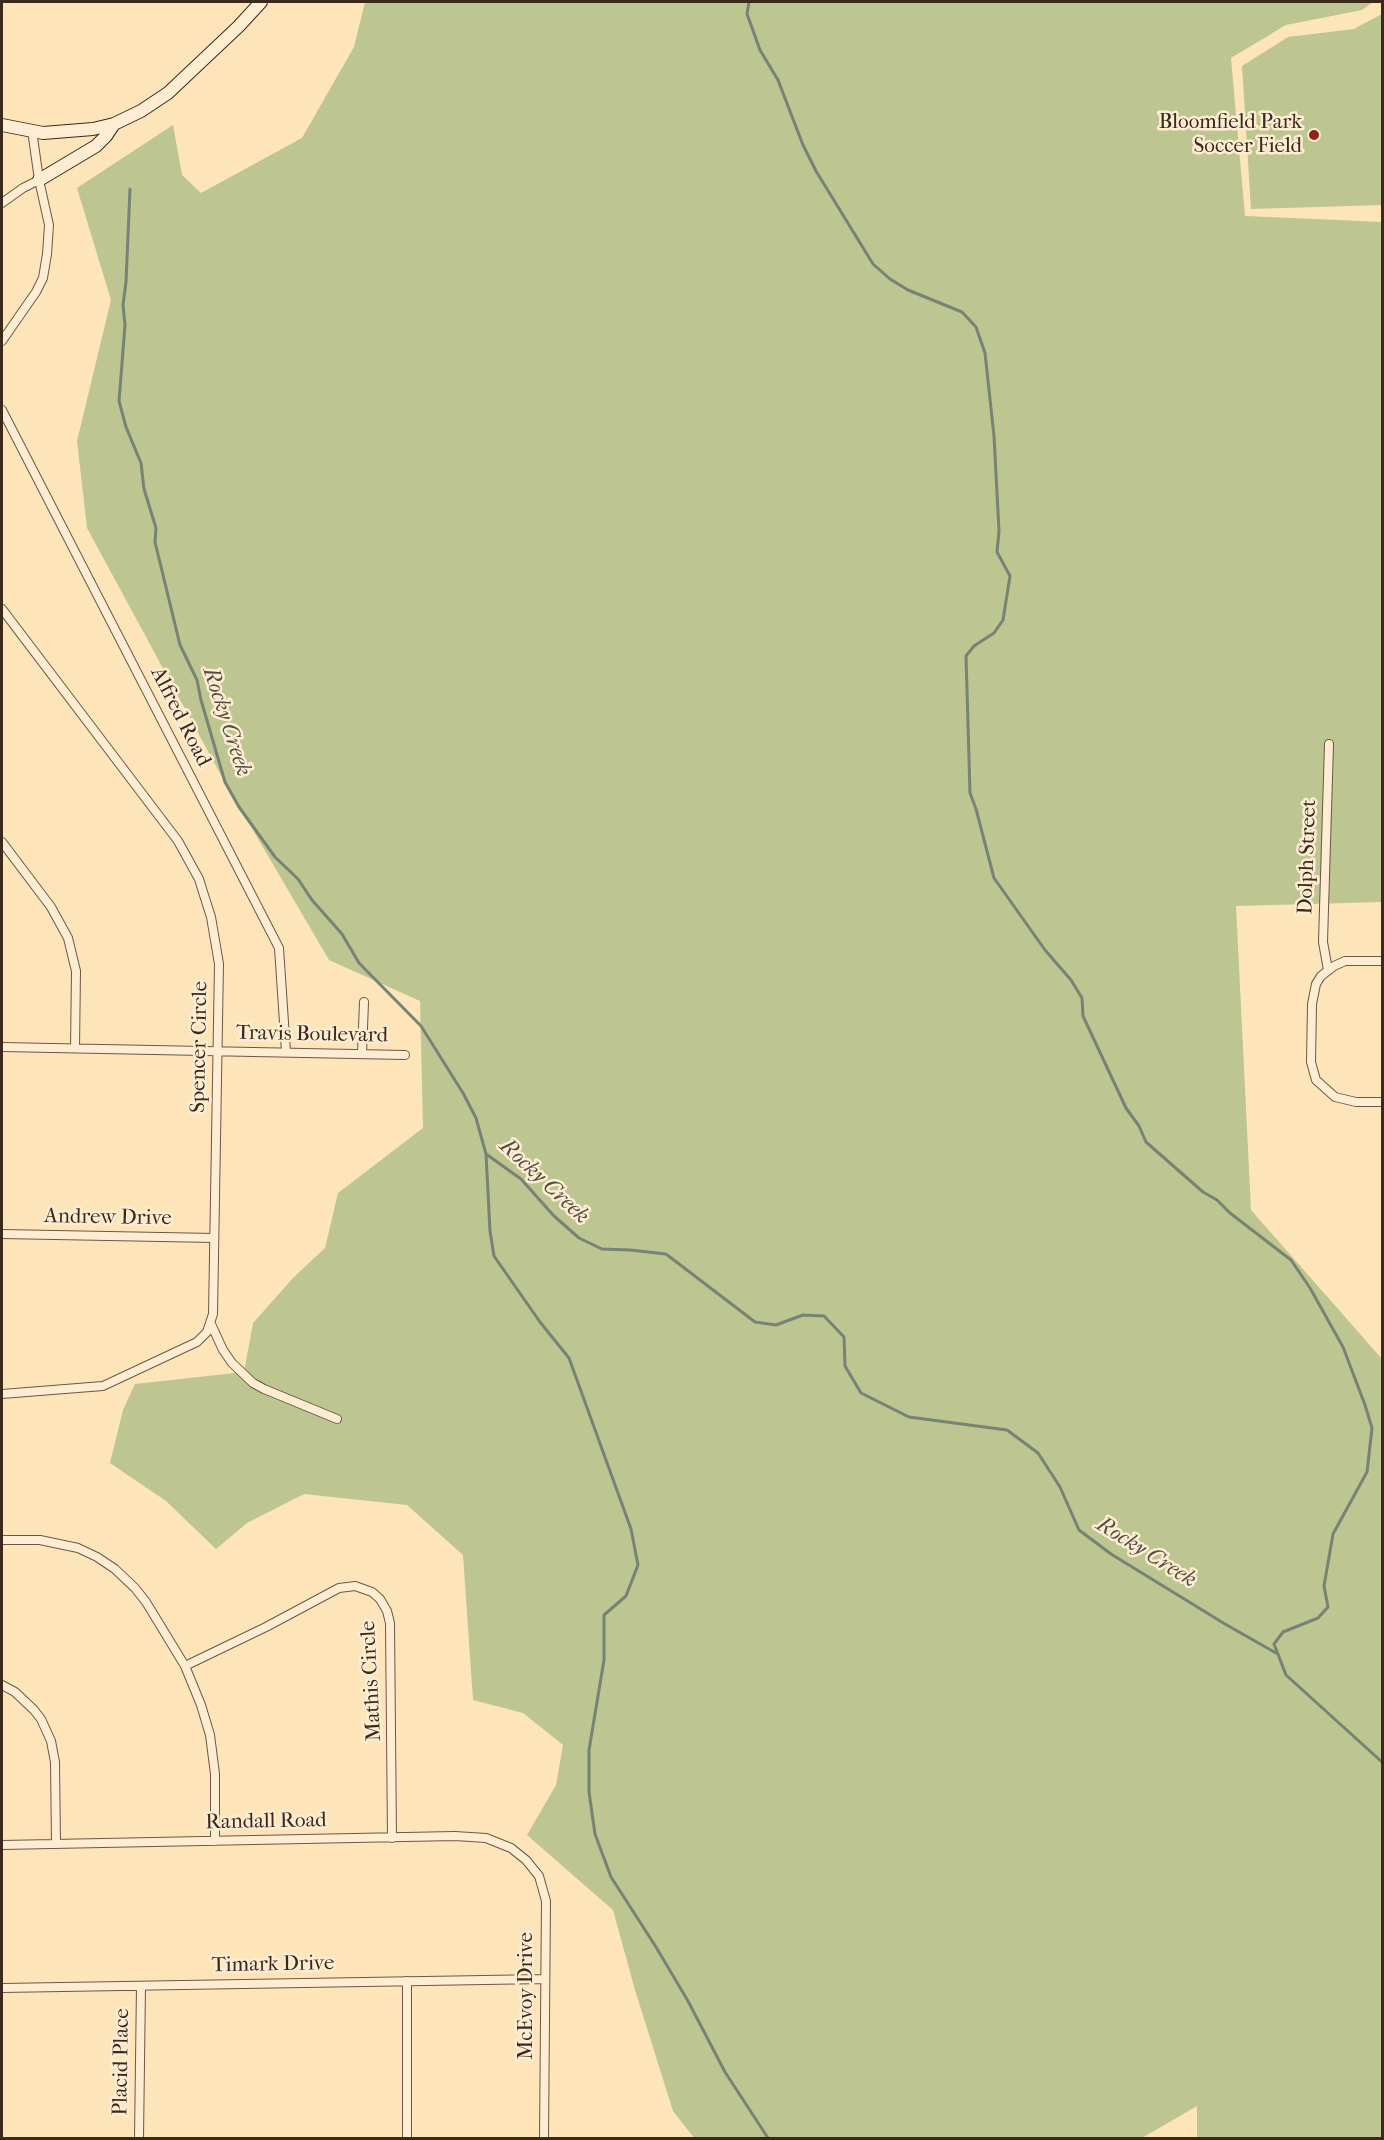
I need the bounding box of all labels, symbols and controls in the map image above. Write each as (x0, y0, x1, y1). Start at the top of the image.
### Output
place label: Bloomfield Park Soccer Field (1159, 110, 1302, 160)
marker: Bloomfield Park Soccer Field (1307, 128, 1321, 142)
street label: Alfred Road (144, 663, 216, 771)
water label: Rocky Creek (196, 664, 256, 780)
street label: Dolph Street (1293, 799, 1323, 915)
street label: Spencer Circle (186, 981, 214, 1113)
street label: Travis Boulevard (236, 1021, 388, 1049)
water label: Rocky Creek (494, 1134, 594, 1230)
street label: Andrew Drive (44, 1204, 172, 1232)
water label: Rocky Creek (1091, 1512, 1201, 1594)
street label: Mathis Circle (356, 1620, 388, 1742)
street label: Randall Road (205, 1808, 327, 1836)
street label: McEvoy Drive (514, 1932, 540, 2060)
street label: Timark Drive (212, 1951, 334, 1979)
street label: Placid Place (108, 2008, 136, 2116)

